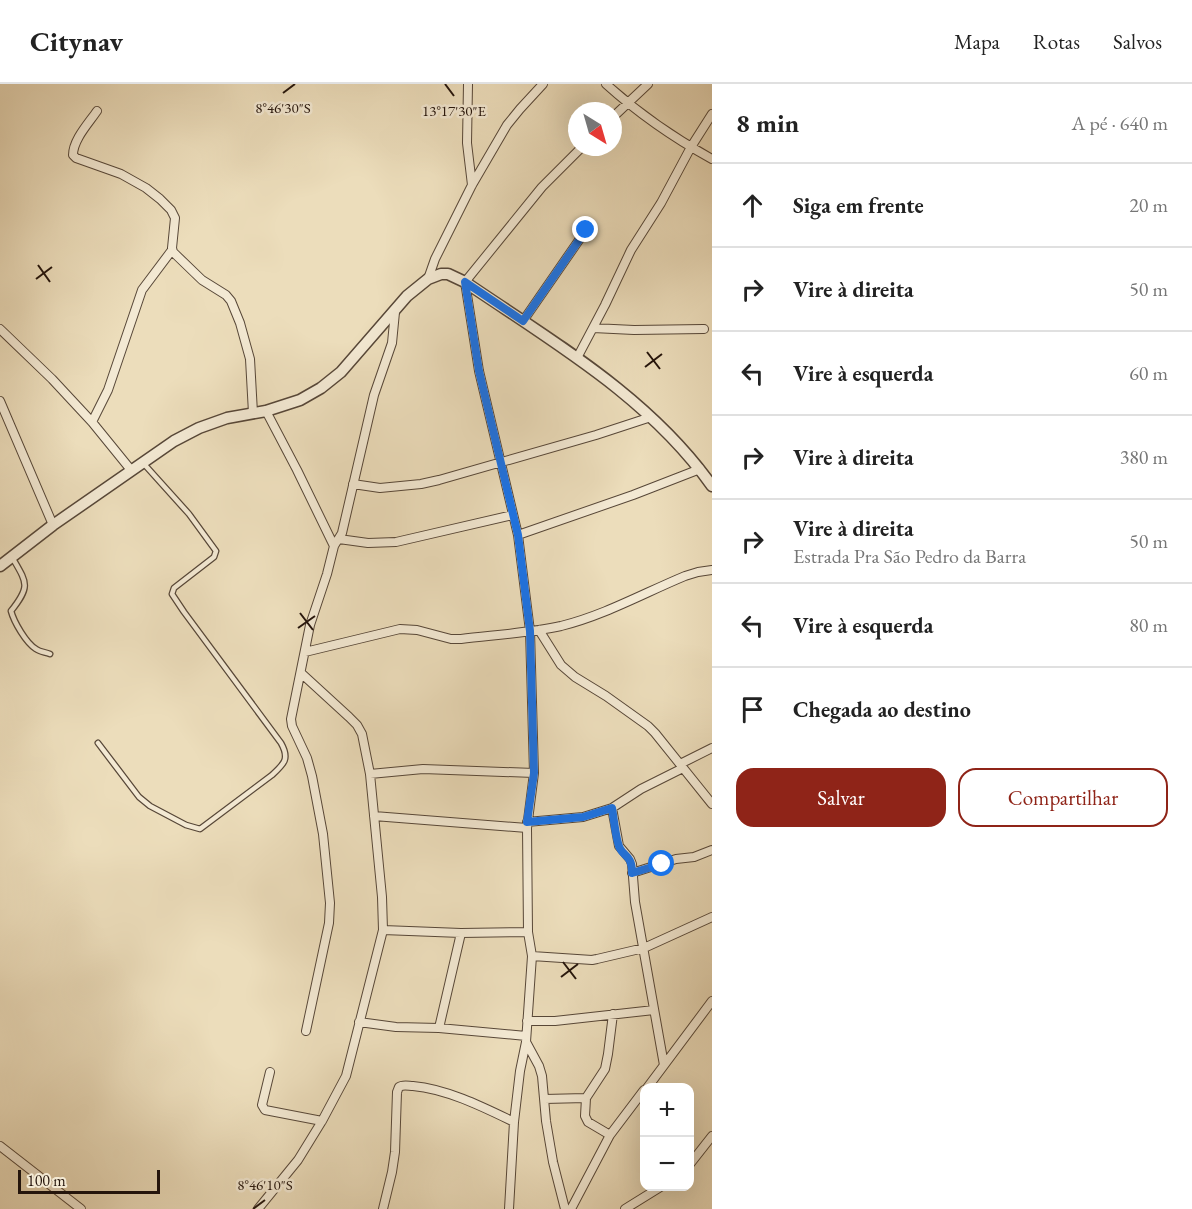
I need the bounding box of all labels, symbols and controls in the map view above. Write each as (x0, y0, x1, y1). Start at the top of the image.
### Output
text: Citynav (30, 23, 123, 59)
text: Mapa (954, 28, 1000, 55)
text: Rotas (1033, 28, 1080, 55)
text: Salvos (1113, 28, 1162, 55)
text: 8°46'30"S (255, 98, 311, 117)
text: 13°17'30"E (422, 101, 487, 120)
north arrow (568, 102, 622, 156)
text: 8 min (736, 106, 799, 140)
text: A pé · 640 m (1072, 110, 1168, 136)
icon: ahead (736, 189, 769, 222)
text: Siga em frente (793, 191, 924, 220)
text: 20 m (1129, 192, 1168, 218)
route end (572, 216, 598, 242)
icon: right (736, 273, 769, 306)
text: Vire à direita (793, 275, 914, 304)
text: 50 m (1129, 276, 1168, 302)
icon: left (736, 357, 769, 390)
text: Vire à esquerda (793, 359, 933, 388)
text: 60 m (1129, 360, 1168, 386)
icon: right (736, 441, 769, 474)
text: Vire à direita (793, 443, 914, 472)
text: 380 m (1120, 444, 1168, 470)
text: Vire à direita (793, 514, 914, 543)
icon: right (736, 525, 769, 558)
text: 50 m (1129, 528, 1168, 554)
text: Estrada Pra São Pedro da Barra (793, 543, 1026, 569)
icon: left (736, 609, 769, 642)
text: Vire à esquerda (793, 611, 933, 640)
text: 80 m (1129, 612, 1168, 638)
icon: arrive (736, 693, 769, 726)
text: Chegada ao destino (793, 695, 971, 724)
button: Salvar (736, 768, 946, 827)
button: Compartilhar (958, 768, 1168, 827)
route start (648, 850, 674, 876)
map controls (640, 1083, 694, 1191)
button: + (640, 1083, 694, 1137)
button: − (640, 1137, 694, 1191)
scale bar (18, 1167, 160, 1194)
text: 100 m (27, 1170, 66, 1191)
text: 8°46'10"S (237, 1175, 293, 1194)

